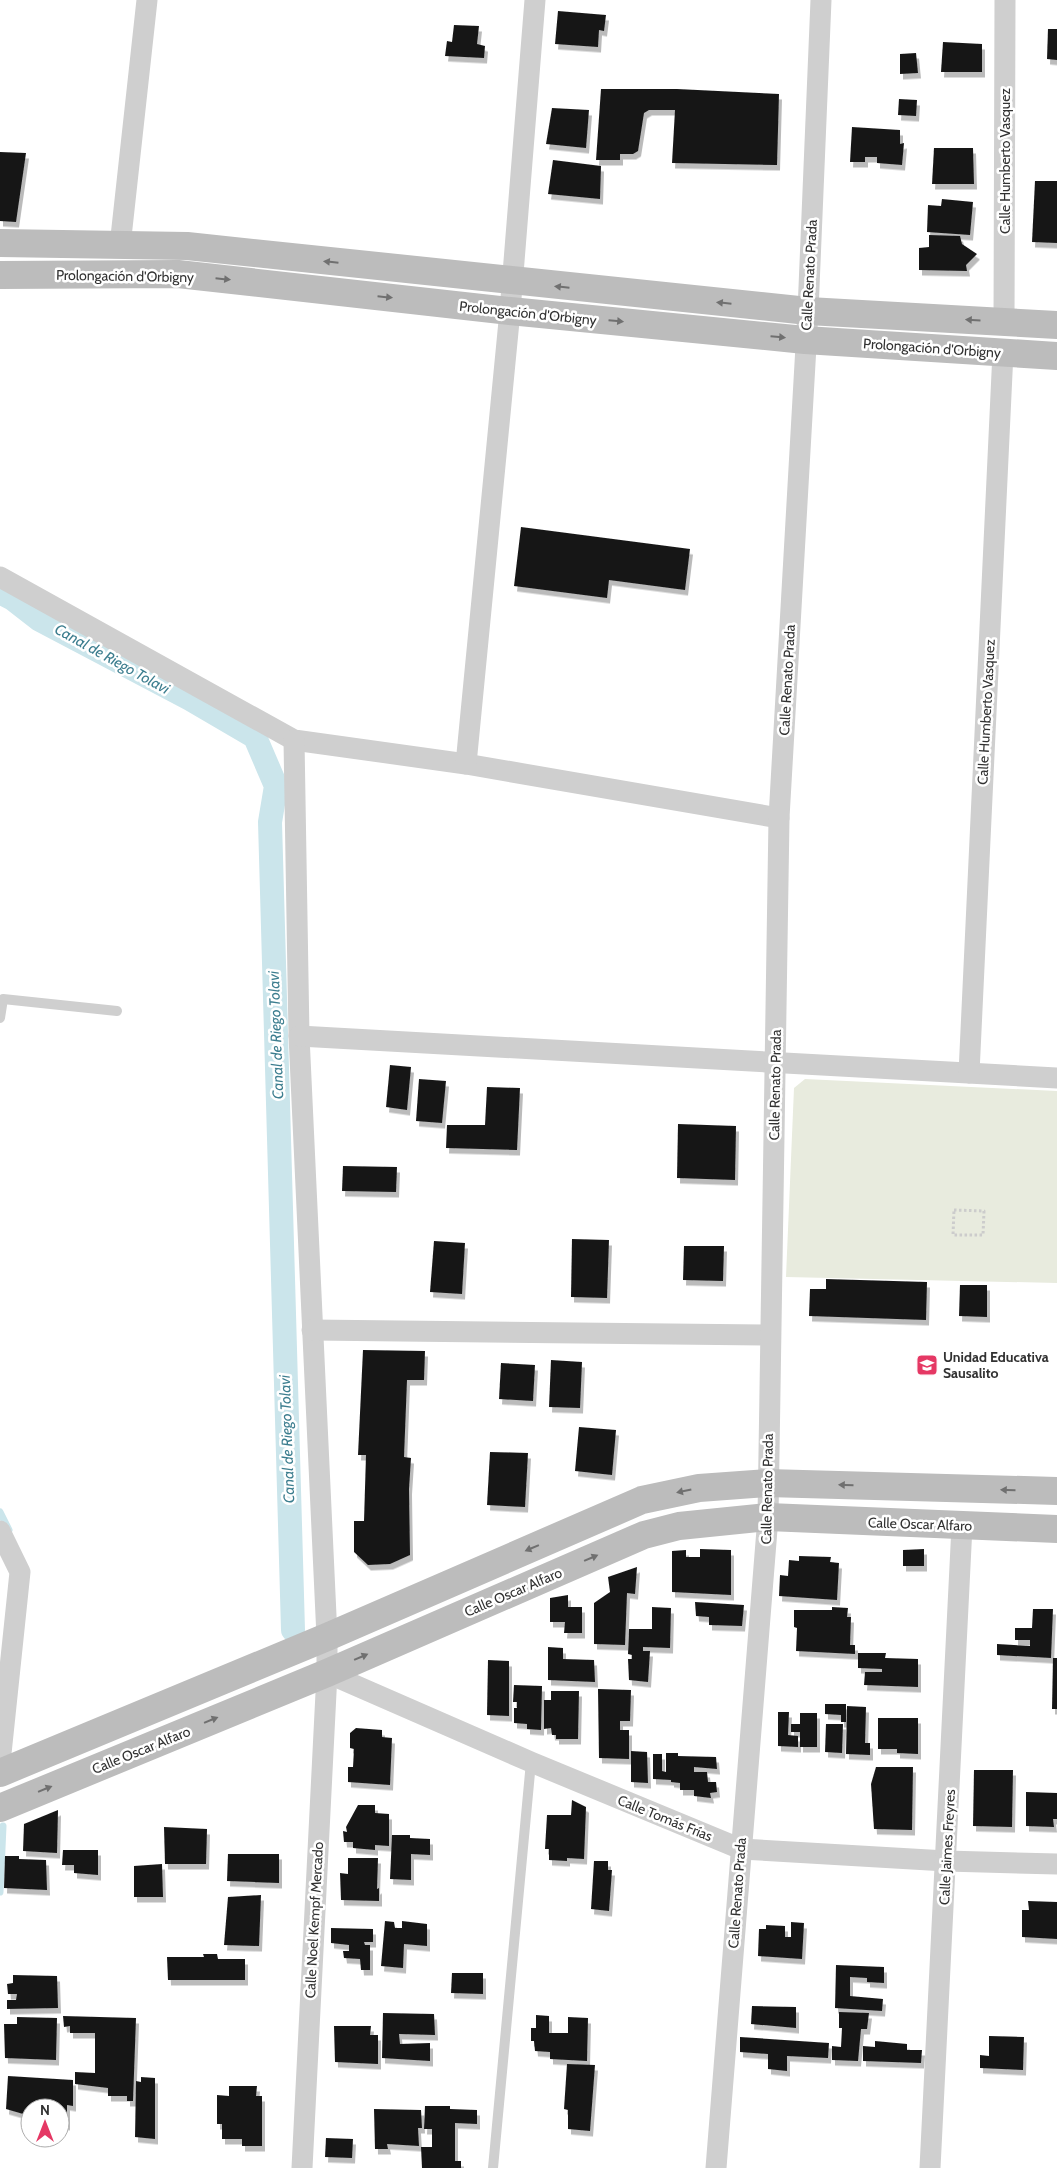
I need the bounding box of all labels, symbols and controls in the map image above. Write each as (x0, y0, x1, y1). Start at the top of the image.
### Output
street label: Calle Humberto Vasquez (996, 88, 1014, 234)
street label: Calle Renato Prada (797, 219, 821, 331)
one-way arrow (323, 258, 339, 266)
street label: Prolongación d'Orbigny (56, 266, 194, 286)
one-way arrow (216, 275, 232, 283)
one-way arrow (554, 283, 570, 291)
one-way arrow (377, 293, 393, 301)
street label: Prolongación d'Orbigny (458, 297, 598, 329)
one-way arrow (716, 299, 732, 307)
one-way arrow (965, 316, 981, 324)
one-way arrow (608, 318, 624, 326)
one-way arrow (770, 333, 786, 341)
street label: Prolongación d'Orbigny (863, 334, 1001, 362)
water label: Canal de Riego Tolavi (51, 620, 173, 698)
street label: Calle Renato Prada (775, 624, 799, 736)
street label: Calle Humberto Vasquez (973, 638, 999, 785)
water label: Canal de Riego Tolavi (265, 970, 287, 1099)
street label: Calle Renato Prada (765, 1029, 785, 1141)
place label: Unidad Educativa Sausalito (943, 1348, 1049, 1382)
school or university icon: Unidad Educativa Sausalito (915, 1353, 939, 1377)
water label: Canal de Riego Tolavi (276, 1374, 298, 1503)
street label: Calle Renato Prada (757, 1433, 777, 1545)
one-way arrow (838, 1481, 854, 1489)
one-way arrow (1000, 1485, 1016, 1493)
one-way arrow (675, 1488, 691, 1496)
street label: Calle Oscar Alfaro (868, 1513, 973, 1535)
one-way arrow (525, 1544, 539, 1552)
one-way arrow (584, 1554, 598, 1562)
street label: Calle Oscar Alfaro (461, 1563, 565, 1621)
one-way arrow (354, 1653, 368, 1661)
one-way arrow (204, 1716, 218, 1724)
street label: Calle Oscar Alfaro (89, 1722, 193, 1778)
one-way arrow (38, 1785, 53, 1793)
street label: Calle Jaimes Freyres (935, 1788, 959, 1905)
street label: Calle Tomás Frías (615, 1791, 715, 1845)
street label: Calle Renato Prada (724, 1837, 750, 1949)
street label: Calle Noel Kempf Mercado (301, 1841, 327, 1999)
north arrow (20, 2098, 70, 2148)
text: N (40, 2101, 50, 2119)

